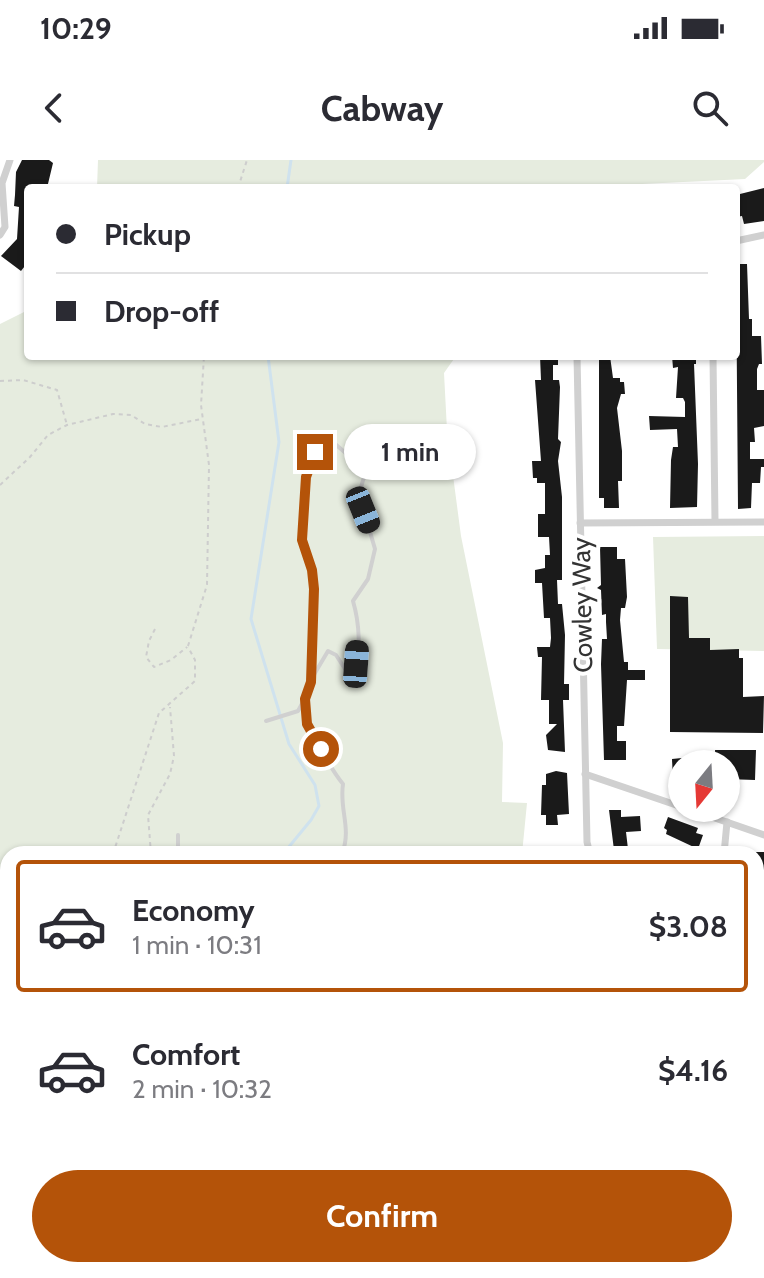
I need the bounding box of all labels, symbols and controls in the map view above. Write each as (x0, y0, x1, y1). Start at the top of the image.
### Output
text: 10:29 (40, 10, 112, 47)
icon: back (32, 86, 76, 130)
text: Cabway (321, 86, 443, 130)
icon: search (688, 86, 732, 130)
text: Pickup (104, 216, 191, 253)
text: Drop-off (104, 293, 219, 330)
callout: 1 min (343, 424, 475, 480)
route end (297, 434, 333, 470)
text: 1 min (381, 436, 439, 468)
car (343, 483, 383, 537)
street label: Cowley Way (565, 537, 599, 673)
car (342, 639, 370, 689)
route start (303, 731, 339, 767)
north arrow (668, 750, 740, 822)
map controls (668, 750, 740, 822)
icon: car (36, 890, 108, 962)
text: Economy (132, 892, 255, 929)
text: $3.08 (649, 908, 728, 945)
text: 1 min · 10:31 (132, 929, 262, 961)
icon: car (36, 1034, 108, 1106)
text: Comfort (132, 1036, 240, 1073)
text: $4.16 (658, 1052, 728, 1089)
text: 2 min · 10:32 (132, 1073, 272, 1105)
button: Confirm (32, 1170, 732, 1262)

